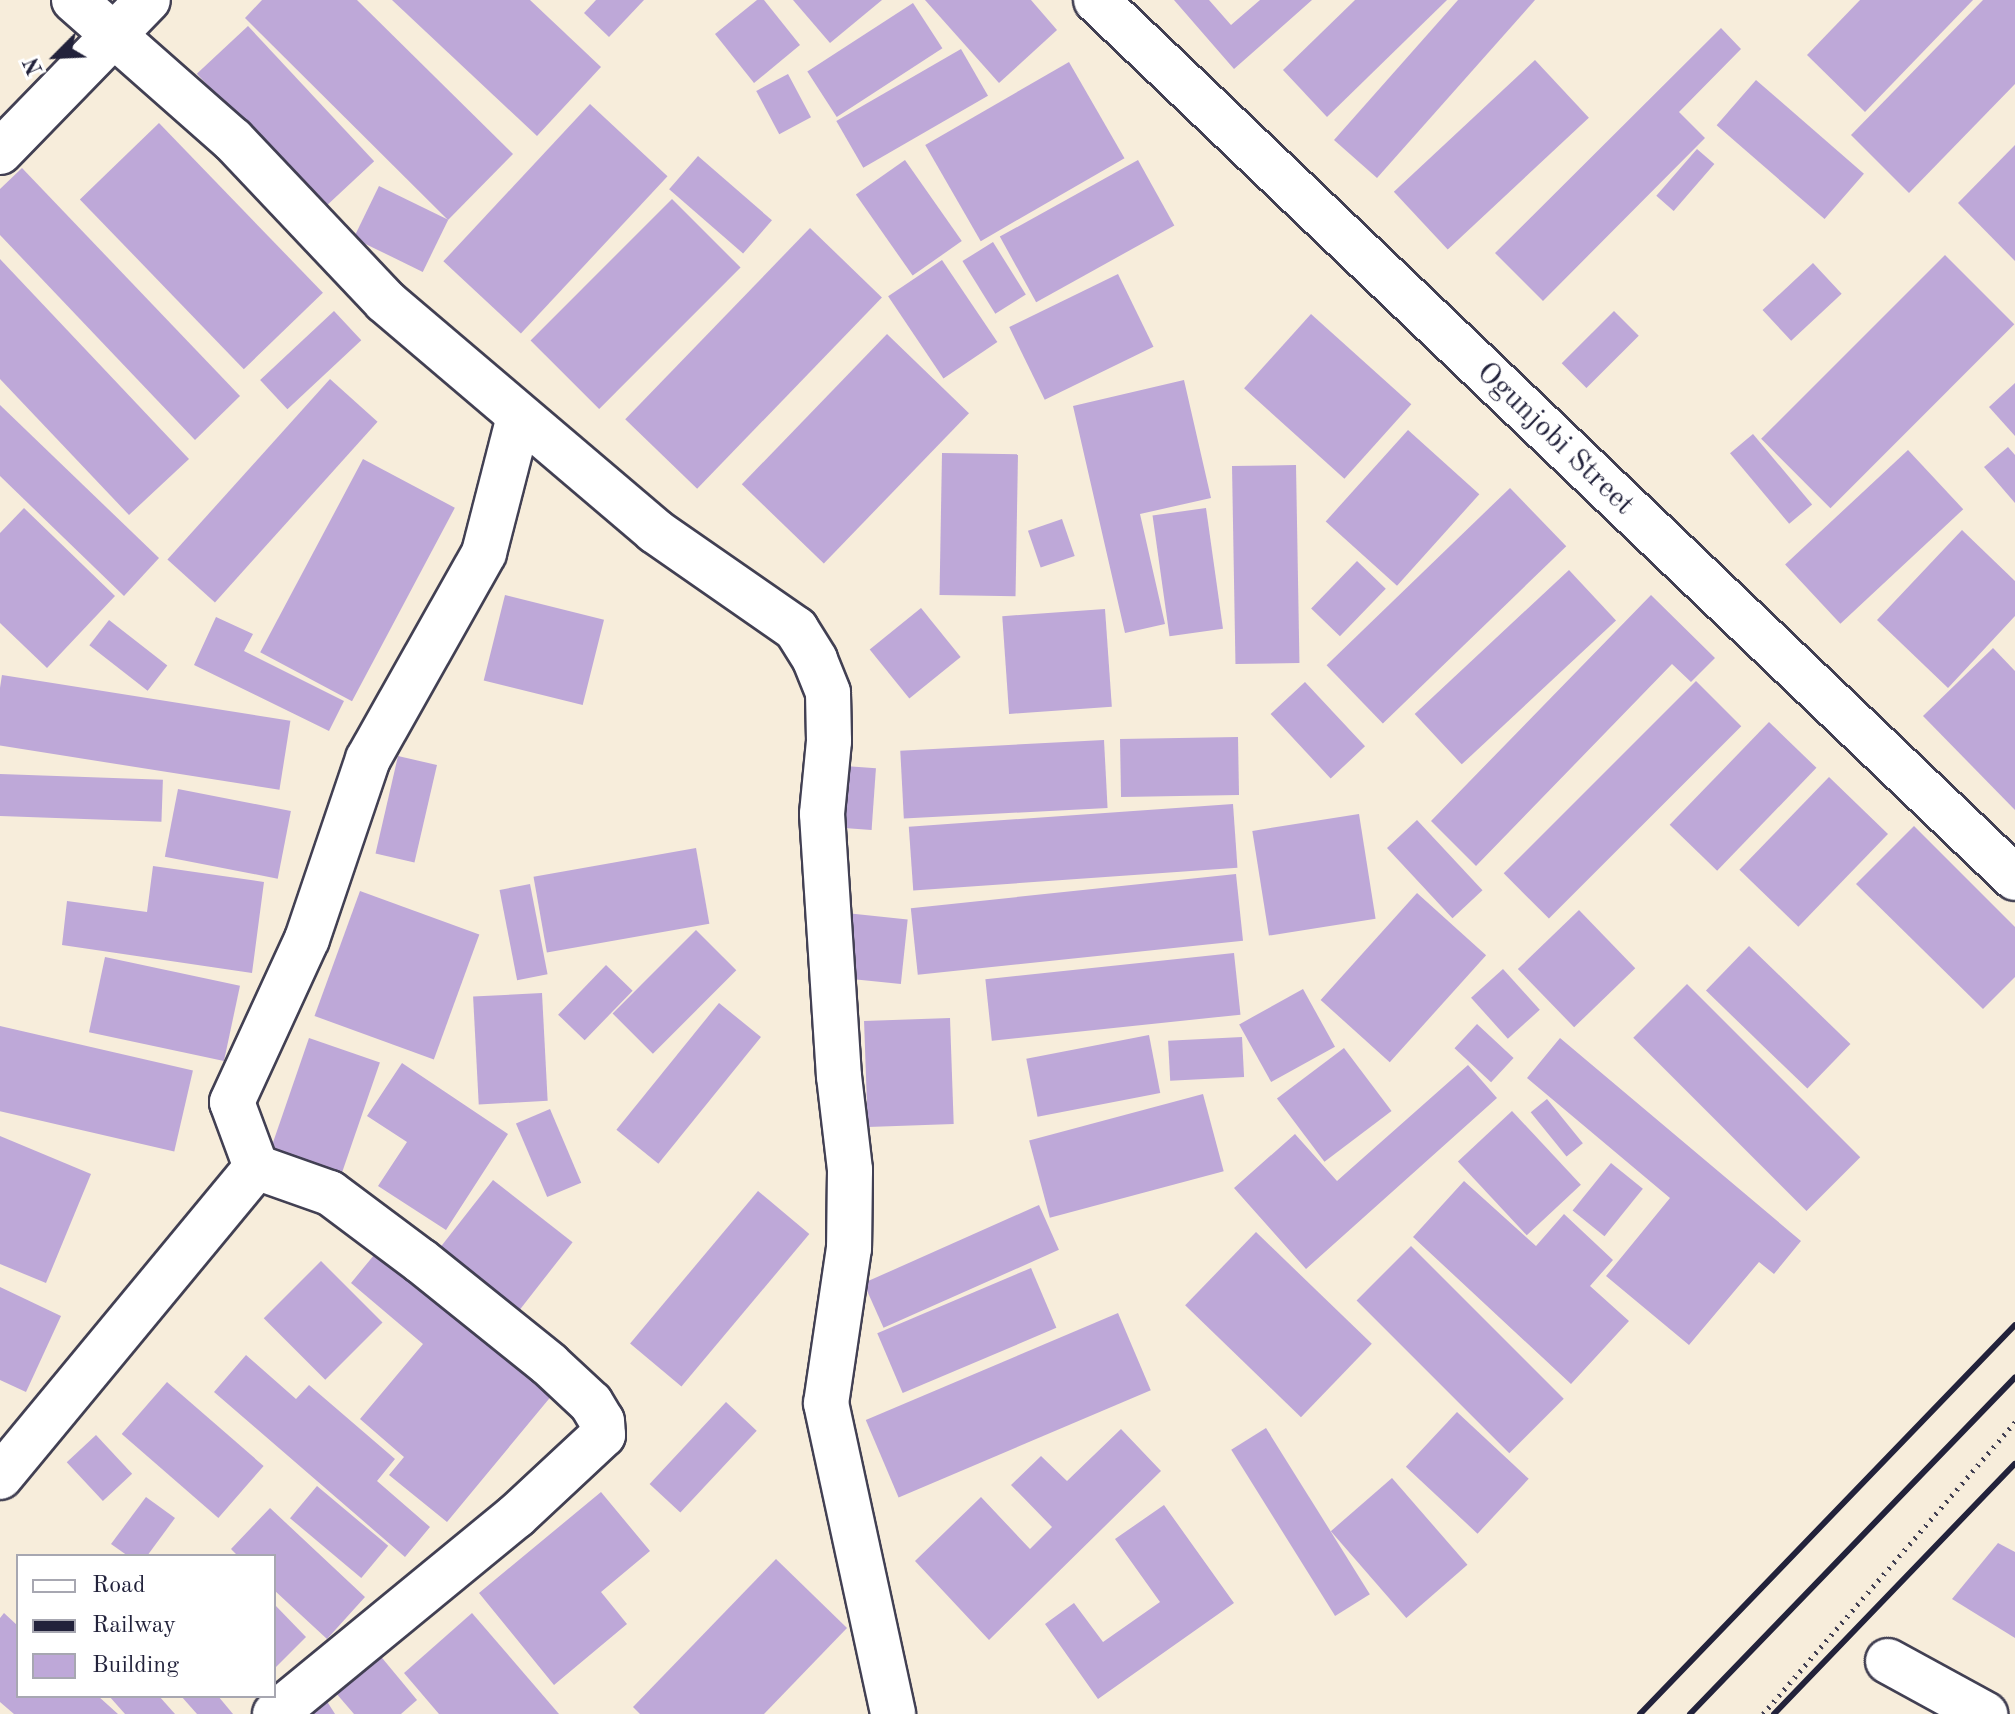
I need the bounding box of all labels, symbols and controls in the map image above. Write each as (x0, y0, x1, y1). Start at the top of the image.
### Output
north arrow (16, 16, 96, 96)
text: N (21, 54, 48, 78)
street label: Ogunjobi Street (1469, 355, 1641, 523)
legend (16, 1554, 276, 1698)
text: Road (92, 1574, 145, 1598)
text: Railway (92, 1614, 176, 1638)
text: Building (92, 1654, 179, 1678)

